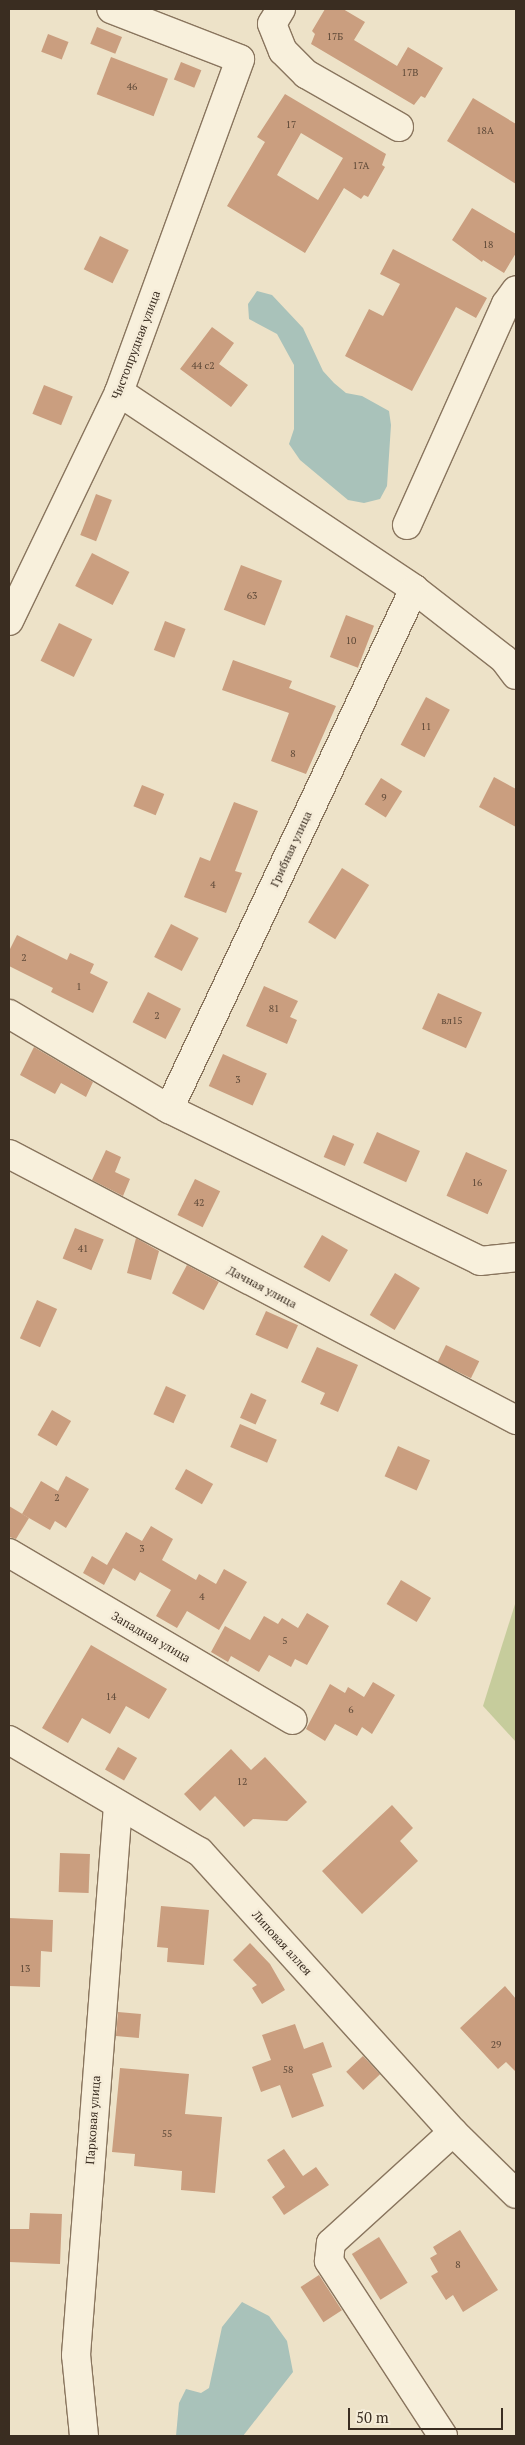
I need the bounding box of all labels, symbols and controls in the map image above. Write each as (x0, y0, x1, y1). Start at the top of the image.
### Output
house number: 17Б (327, 31, 343, 43)
house number: 17В (402, 67, 418, 79)
house number: 46 (127, 81, 137, 93)
house number: 17 (286, 119, 296, 131)
house number: 18А (476, 125, 494, 137)
house number: 17А (353, 160, 369, 172)
house number: 18 (483, 239, 493, 251)
street label: Чистопрудная улица (109, 289, 163, 401)
house number: 44 с2 (191, 360, 215, 372)
house number: 63 (247, 590, 257, 602)
house number: 10 (346, 635, 356, 647)
house number: 11 (421, 721, 431, 733)
house number: 8 (290, 748, 296, 760)
house number: 9 (381, 792, 387, 804)
street label: Грибная улица (267, 809, 315, 889)
house number: 4 (210, 879, 216, 891)
house number: 2 (21, 952, 27, 964)
house number: 1 (76, 981, 82, 993)
house number: 81 (269, 1003, 279, 1015)
house number: 2 (154, 1010, 160, 1022)
house number: вл15 (441, 1015, 463, 1027)
house number: 3 (235, 1074, 241, 1086)
house number: 16 (472, 1177, 482, 1189)
house number: 42 (194, 1197, 204, 1209)
house number: 41 (78, 1243, 88, 1255)
street label: Дачная улица (225, 1263, 299, 1311)
house number: 2 (54, 1492, 60, 1504)
house number: 3 (139, 1543, 145, 1555)
house number: 4 (199, 1591, 205, 1603)
street label: Западная улица (109, 1609, 193, 1665)
house number: 5 (282, 1635, 288, 1647)
house number: 14 (106, 1691, 116, 1703)
house number: 6 (348, 1704, 354, 1716)
house number: 12 (237, 1776, 247, 1788)
street label: Липовая аллея (249, 1908, 315, 1978)
house number: 13 (20, 1963, 30, 1975)
house number: 29 (491, 2039, 501, 2051)
house number: 58 (283, 2064, 293, 2076)
street label: Парковая улица (83, 2075, 103, 2165)
house number: 55 (162, 2128, 172, 2140)
house number: 8 (455, 2259, 461, 2271)
scale bar (350, 2398, 505, 2430)
text: 50 m (356, 2407, 389, 2427)

